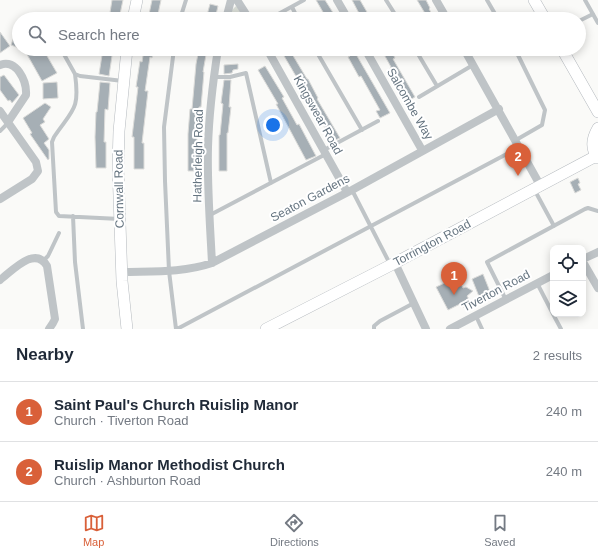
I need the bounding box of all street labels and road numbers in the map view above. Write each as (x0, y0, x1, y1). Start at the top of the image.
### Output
street label: Salcombe Way (384, 66, 436, 142)
street label: Kingswear Road (291, 73, 345, 157)
street label: Hatherleigh Road (190, 109, 206, 203)
street label: Cornwall Road (111, 150, 127, 228)
street label: Seaton Gardens (268, 171, 352, 225)
street label: Torrington Road (391, 217, 473, 269)
street label: Tiverton Road (460, 267, 532, 315)

